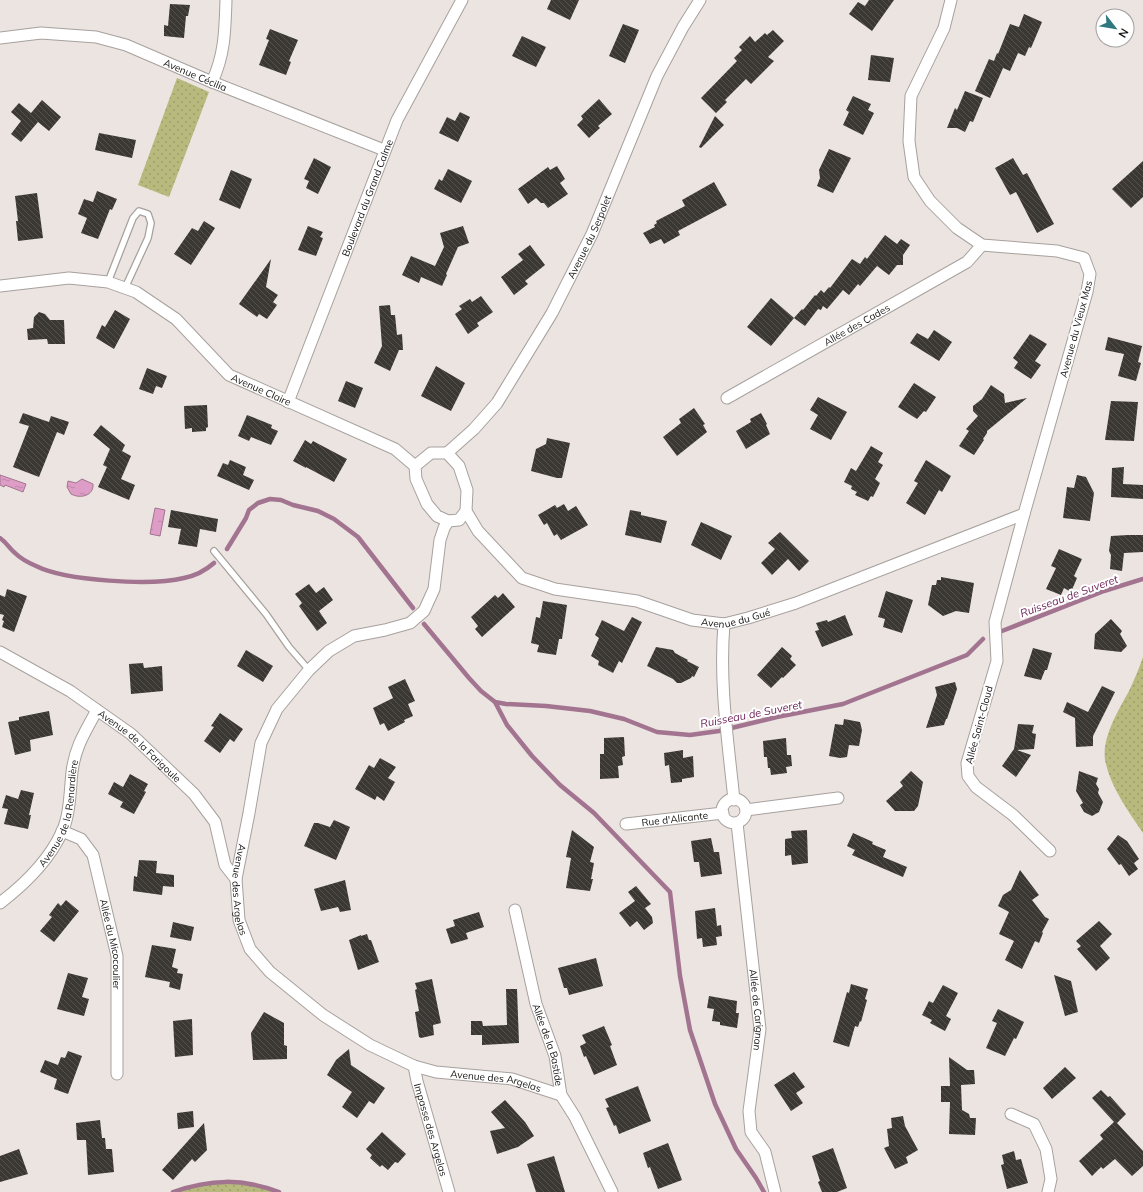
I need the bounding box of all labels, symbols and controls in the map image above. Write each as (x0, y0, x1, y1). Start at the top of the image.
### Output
north arrow (1095, 8, 1135, 48)
text: N (1115, 26, 1132, 40)
street label: Avenue Cécilia (162, 56, 229, 94)
street label: Boulevard du Grand Calme (338, 137, 395, 258)
street label: Avenue du Serpolet (564, 193, 614, 281)
street label: Avenue du Vieux Mas (1057, 279, 1095, 379)
street label: Allée des Cades (821, 301, 892, 348)
street label: Avenue Claire (229, 370, 293, 408)
water label: Ruisseau de Suveret (1018, 571, 1121, 620)
street label: Avenue du Gué (700, 605, 772, 631)
street label: Allée Saint-Cloud (962, 684, 996, 766)
water label: Ruisseau de Suveret (699, 697, 804, 731)
street label: Avenue de la Farigoule (96, 707, 184, 785)
street label: Avenue de la Renardière (35, 758, 80, 869)
street label: Rue d'Alicante (641, 808, 709, 829)
street label: Avenue des Argelas (229, 843, 251, 937)
street label: Allée du Micocoulier (97, 898, 124, 990)
street label: Allée de Carignan (747, 968, 767, 1052)
street label: Allée de la Bastide (530, 1002, 566, 1087)
street label: Avenue des Argelas (450, 1067, 543, 1095)
street label: Impasse des Argelas (411, 1082, 451, 1178)

